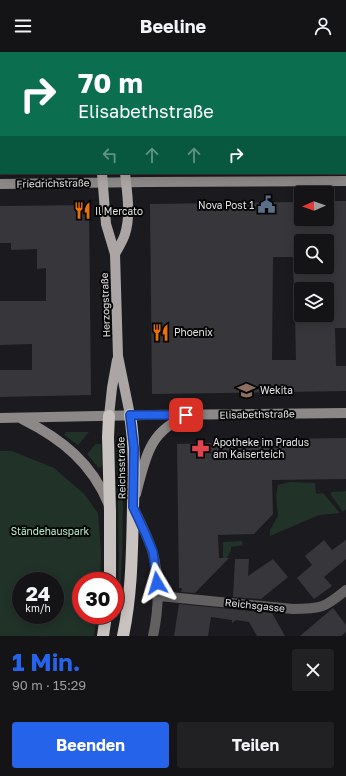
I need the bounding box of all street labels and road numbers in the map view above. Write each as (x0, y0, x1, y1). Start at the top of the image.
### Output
street label: Friedrichstraße (16, 176, 90, 190)
street label: Herzogstraße (98, 272, 112, 338)
street label: Elisabethstraße (219, 407, 295, 421)
street label: Reichsstraße (114, 436, 128, 499)
street label: Reichsgasse (224, 596, 286, 614)

